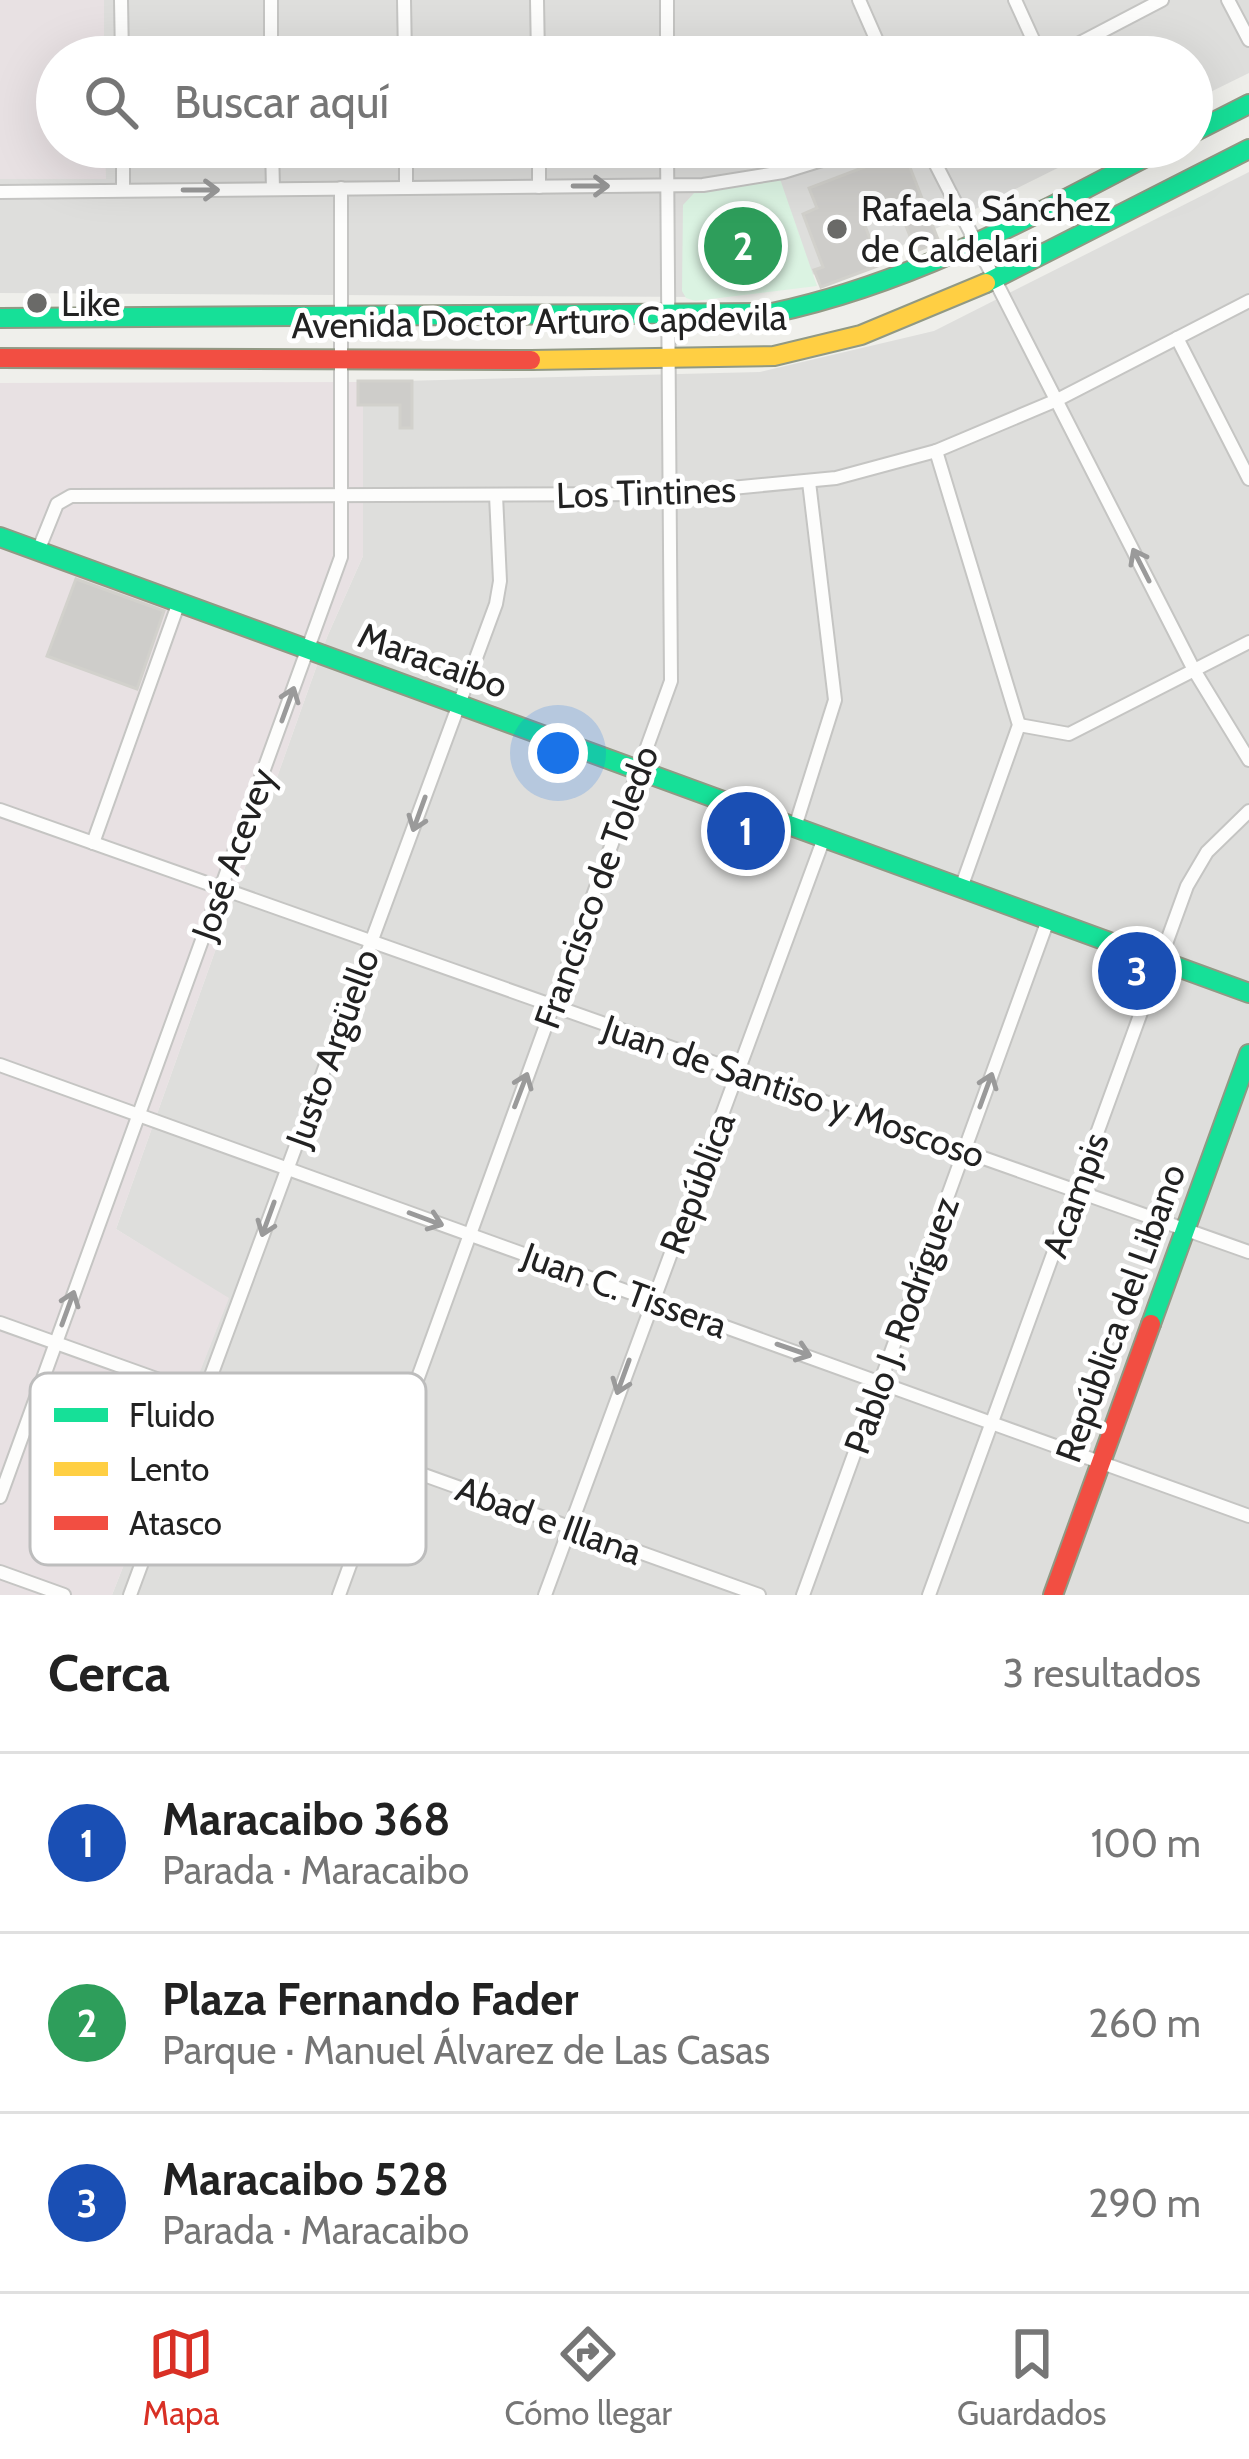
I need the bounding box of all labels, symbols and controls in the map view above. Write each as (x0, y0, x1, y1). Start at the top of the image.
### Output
search box (36, 36, 1213, 168)
icon: search (78, 69, 144, 135)
text: Buscar aquí (174, 75, 389, 129)
one-way arrow (571, 175, 610, 198)
one-way arrow (181, 179, 220, 201)
place label: Rafaela Sánchez de Caldelari (861, 186, 1111, 271)
pin: 2 (704, 201, 782, 291)
marker: Rafaela Sánchez de Caldelari (824, 216, 850, 242)
place label: Like (61, 281, 120, 325)
marker: Like (24, 290, 50, 316)
street label: Avenida Doctor Arturo Capdevila (291, 295, 787, 347)
street label: Los Tintines (555, 467, 737, 517)
one-way arrow (1129, 548, 1152, 583)
street label: Maracaibo (352, 613, 514, 707)
one-way arrow (279, 687, 300, 724)
your location (528, 723, 588, 783)
street label: Francisco de Toledo (524, 740, 668, 1034)
street label: José Acevey (181, 762, 284, 947)
pin: 1 (707, 786, 785, 876)
one-way arrow (406, 795, 428, 832)
pin: 3 (1098, 926, 1176, 1016)
street label: Justo Argüello (275, 943, 388, 1154)
street label: Juan de Santiso y Moscoso (596, 1005, 991, 1177)
one-way arrow (512, 1072, 534, 1109)
one-way arrow (977, 1073, 998, 1110)
street label: República (650, 1106, 744, 1260)
street label: Acampis (1032, 1127, 1118, 1263)
street label: República del Libano (1046, 1158, 1194, 1468)
street label: Pablo J. Rodríguez (834, 1190, 968, 1460)
one-way arrow (256, 1200, 277, 1237)
one-way arrow (407, 1210, 444, 1232)
street label: Juan C. Tissera (516, 1232, 733, 1347)
one-way arrow (59, 1290, 81, 1327)
one-way arrow (774, 1341, 811, 1362)
one-way arrow (611, 1358, 633, 1395)
legend (30, 1373, 426, 1565)
text: Fluido (129, 1395, 215, 1435)
text: Lento (129, 1449, 209, 1489)
street label: Abad e Illana (450, 1466, 648, 1574)
text: Atasco (129, 1503, 222, 1543)
text: Cerca (48, 1642, 170, 1704)
text: 3 resultados (1003, 1649, 1201, 1697)
text: Maracaibo 368 (162, 1792, 451, 1846)
text: 1 (80, 1819, 94, 1867)
text: 100 m (1091, 1819, 1201, 1867)
text: Parada · Maracaibo (162, 1846, 469, 1894)
text: Plaza Fernando Fader (162, 1972, 578, 2026)
text: 2 (77, 1999, 97, 2047)
text: 260 m (1088, 1999, 1201, 2047)
text: Parque · Manuel Álvarez de Las Casas (162, 2026, 770, 2074)
text: Maracaibo 528 (162, 2152, 449, 2206)
text: 3 (76, 2179, 98, 2227)
text: 290 m (1088, 2179, 1201, 2227)
text: Parada · Maracaibo (162, 2206, 469, 2254)
tab: Mapa (143, 2321, 219, 2433)
tab: Cómo llegar (504, 2321, 672, 2433)
tab: Guardados (957, 2321, 1106, 2433)

